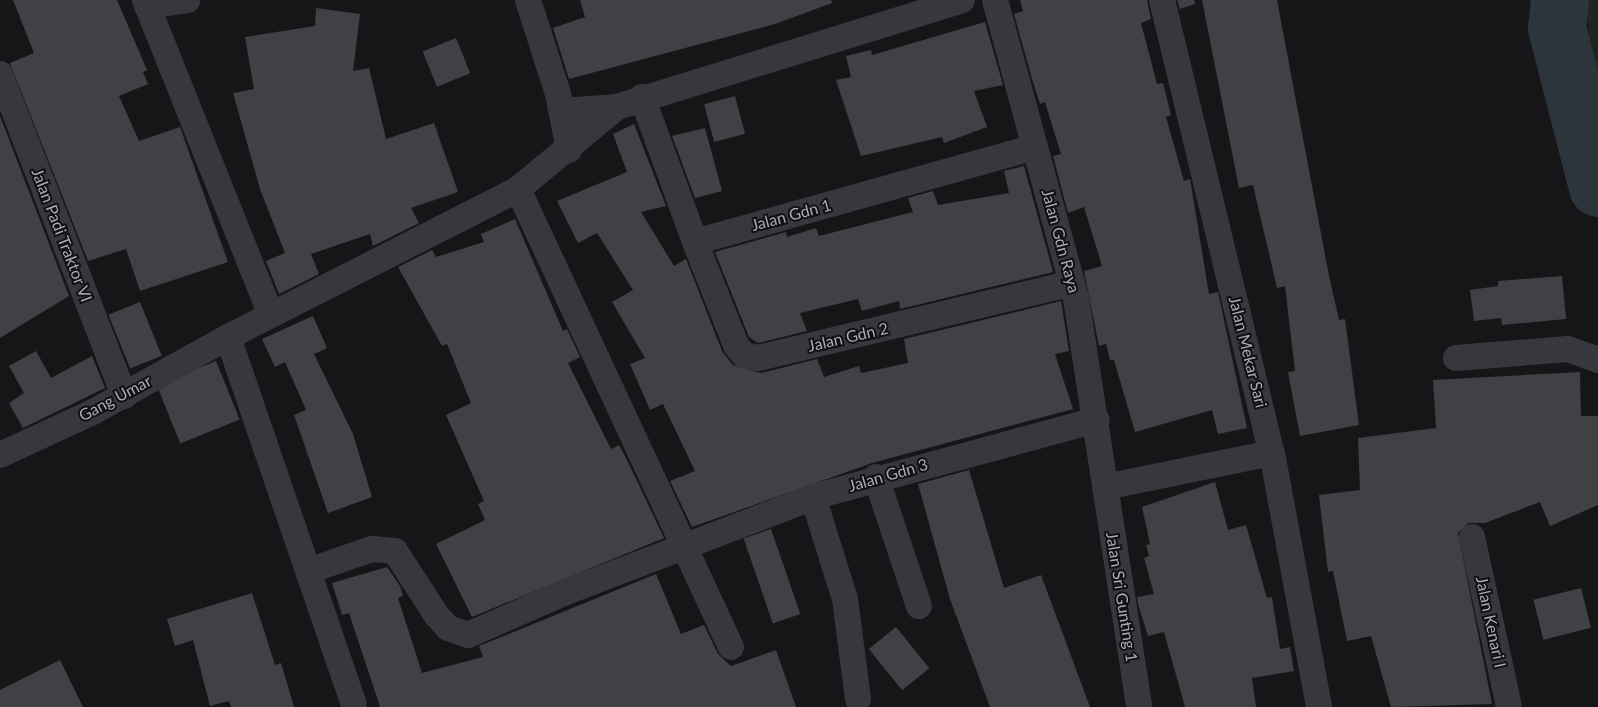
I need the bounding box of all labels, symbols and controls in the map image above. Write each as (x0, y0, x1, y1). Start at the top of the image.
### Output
street label: Jalan Padi Traktor VI (27, 165, 97, 305)
street label: Jalan Gdn Raya (1038, 187, 1084, 295)
street label: Jalan Gdn 1 (749, 195, 833, 235)
street label: Jalan Mekar Sari (1225, 294, 1271, 410)
street label: Jalan Gdn 2 (806, 318, 890, 356)
street label: Gang Umar (75, 371, 155, 425)
street label: Jalan Gdn 3 (846, 454, 930, 496)
street label: Jalan Sri Gunting 1 (1102, 531, 1142, 663)
street label: Jalan Kenari I (1472, 575, 1510, 669)

